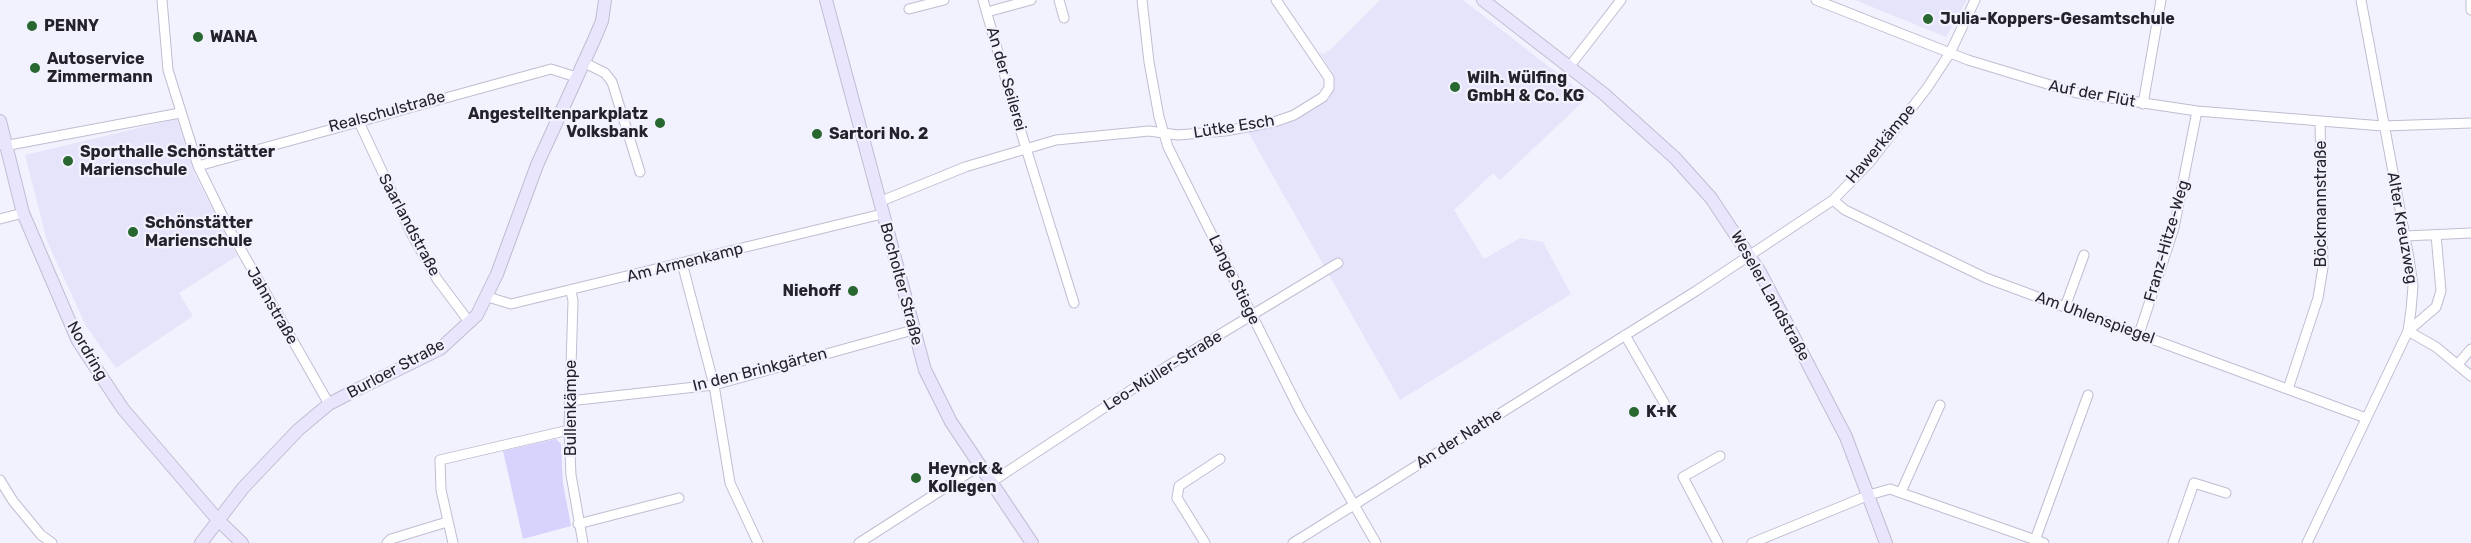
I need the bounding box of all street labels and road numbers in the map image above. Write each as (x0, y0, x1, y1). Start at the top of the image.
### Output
street label: An der Seilerei (982, 25, 1030, 133)
street label: Auf der Flüt (2047, 76, 2137, 112)
street label: Realschulstraße (327, 87, 447, 137)
street label: Hawerkämpe (1842, 100, 1920, 188)
street label: Lütke Esch (1192, 111, 1276, 143)
street label: Böckmannstraße (2311, 141, 2331, 267)
street label: Saarlandstraße (374, 171, 444, 279)
street label: Alter Kreuzweg (2383, 171, 2421, 285)
street label: Franz-Hitze-Weg (2140, 178, 2194, 304)
street label: Bocholter Straße (875, 221, 927, 347)
street label: Weseler Landstraße (1726, 227, 1814, 365)
street label: Lange Stiege (1204, 232, 1264, 328)
street label: Am Armenkamp (625, 239, 745, 287)
street label: Jahnstraße (242, 264, 302, 348)
street label: Am Uhlenspiegel (2033, 288, 2157, 348)
street label: Nordring (62, 318, 112, 384)
street label: Leo-Müller-Straße (1100, 327, 1226, 415)
street label: Burloer Straße (344, 335, 448, 403)
street label: In den Brinkgärten (691, 344, 829, 396)
street label: Bullenkämpe (561, 360, 581, 456)
street label: An der Nathe (1413, 405, 1505, 473)

